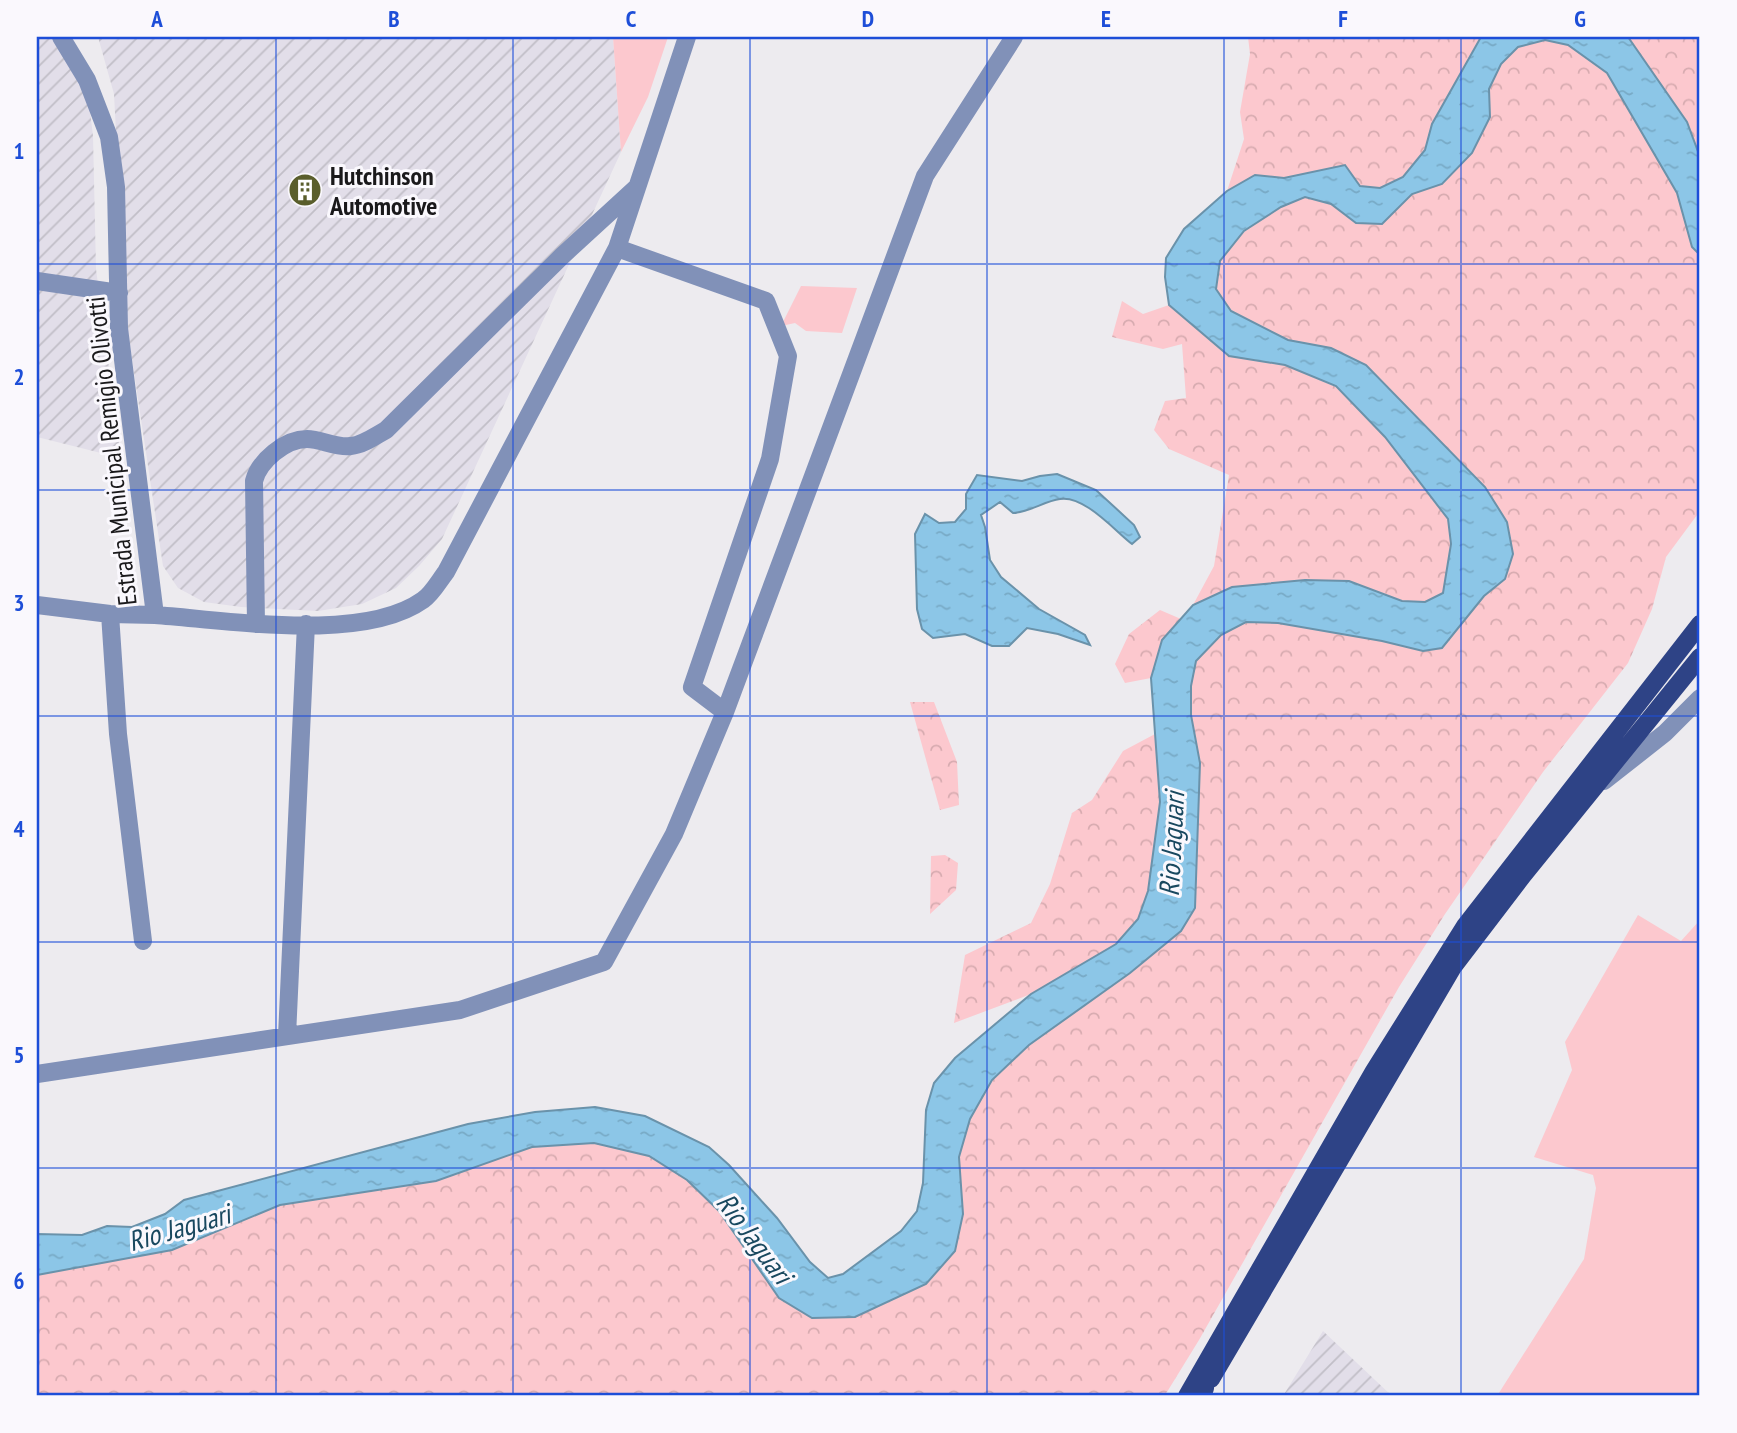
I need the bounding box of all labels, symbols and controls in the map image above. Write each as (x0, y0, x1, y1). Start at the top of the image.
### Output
text: A (150, 4, 163, 33)
text: B (388, 4, 400, 33)
text: C (626, 4, 637, 33)
text: D (862, 4, 874, 33)
text: E (1101, 4, 1111, 33)
text: F (1338, 4, 1348, 33)
text: G (1574, 4, 1586, 33)
text: 1 (14, 136, 25, 165)
place label: Hutchinson Automotive (329, 159, 437, 222)
building icon: Hutchinson Automotive (286, 171, 324, 209)
street label: Estrada Municipal Remigio Olivotti (78, 295, 144, 607)
text: 2 (14, 362, 25, 391)
text: 3 (14, 588, 25, 617)
water label: Rio Jaguari (1150, 787, 1192, 897)
text: 4 (14, 814, 25, 843)
text: 5 (14, 1040, 25, 1069)
water label: Rio Jaguari (709, 1185, 804, 1294)
water label: Rio Jaguari (124, 1194, 238, 1259)
text: 6 (14, 1266, 25, 1295)

